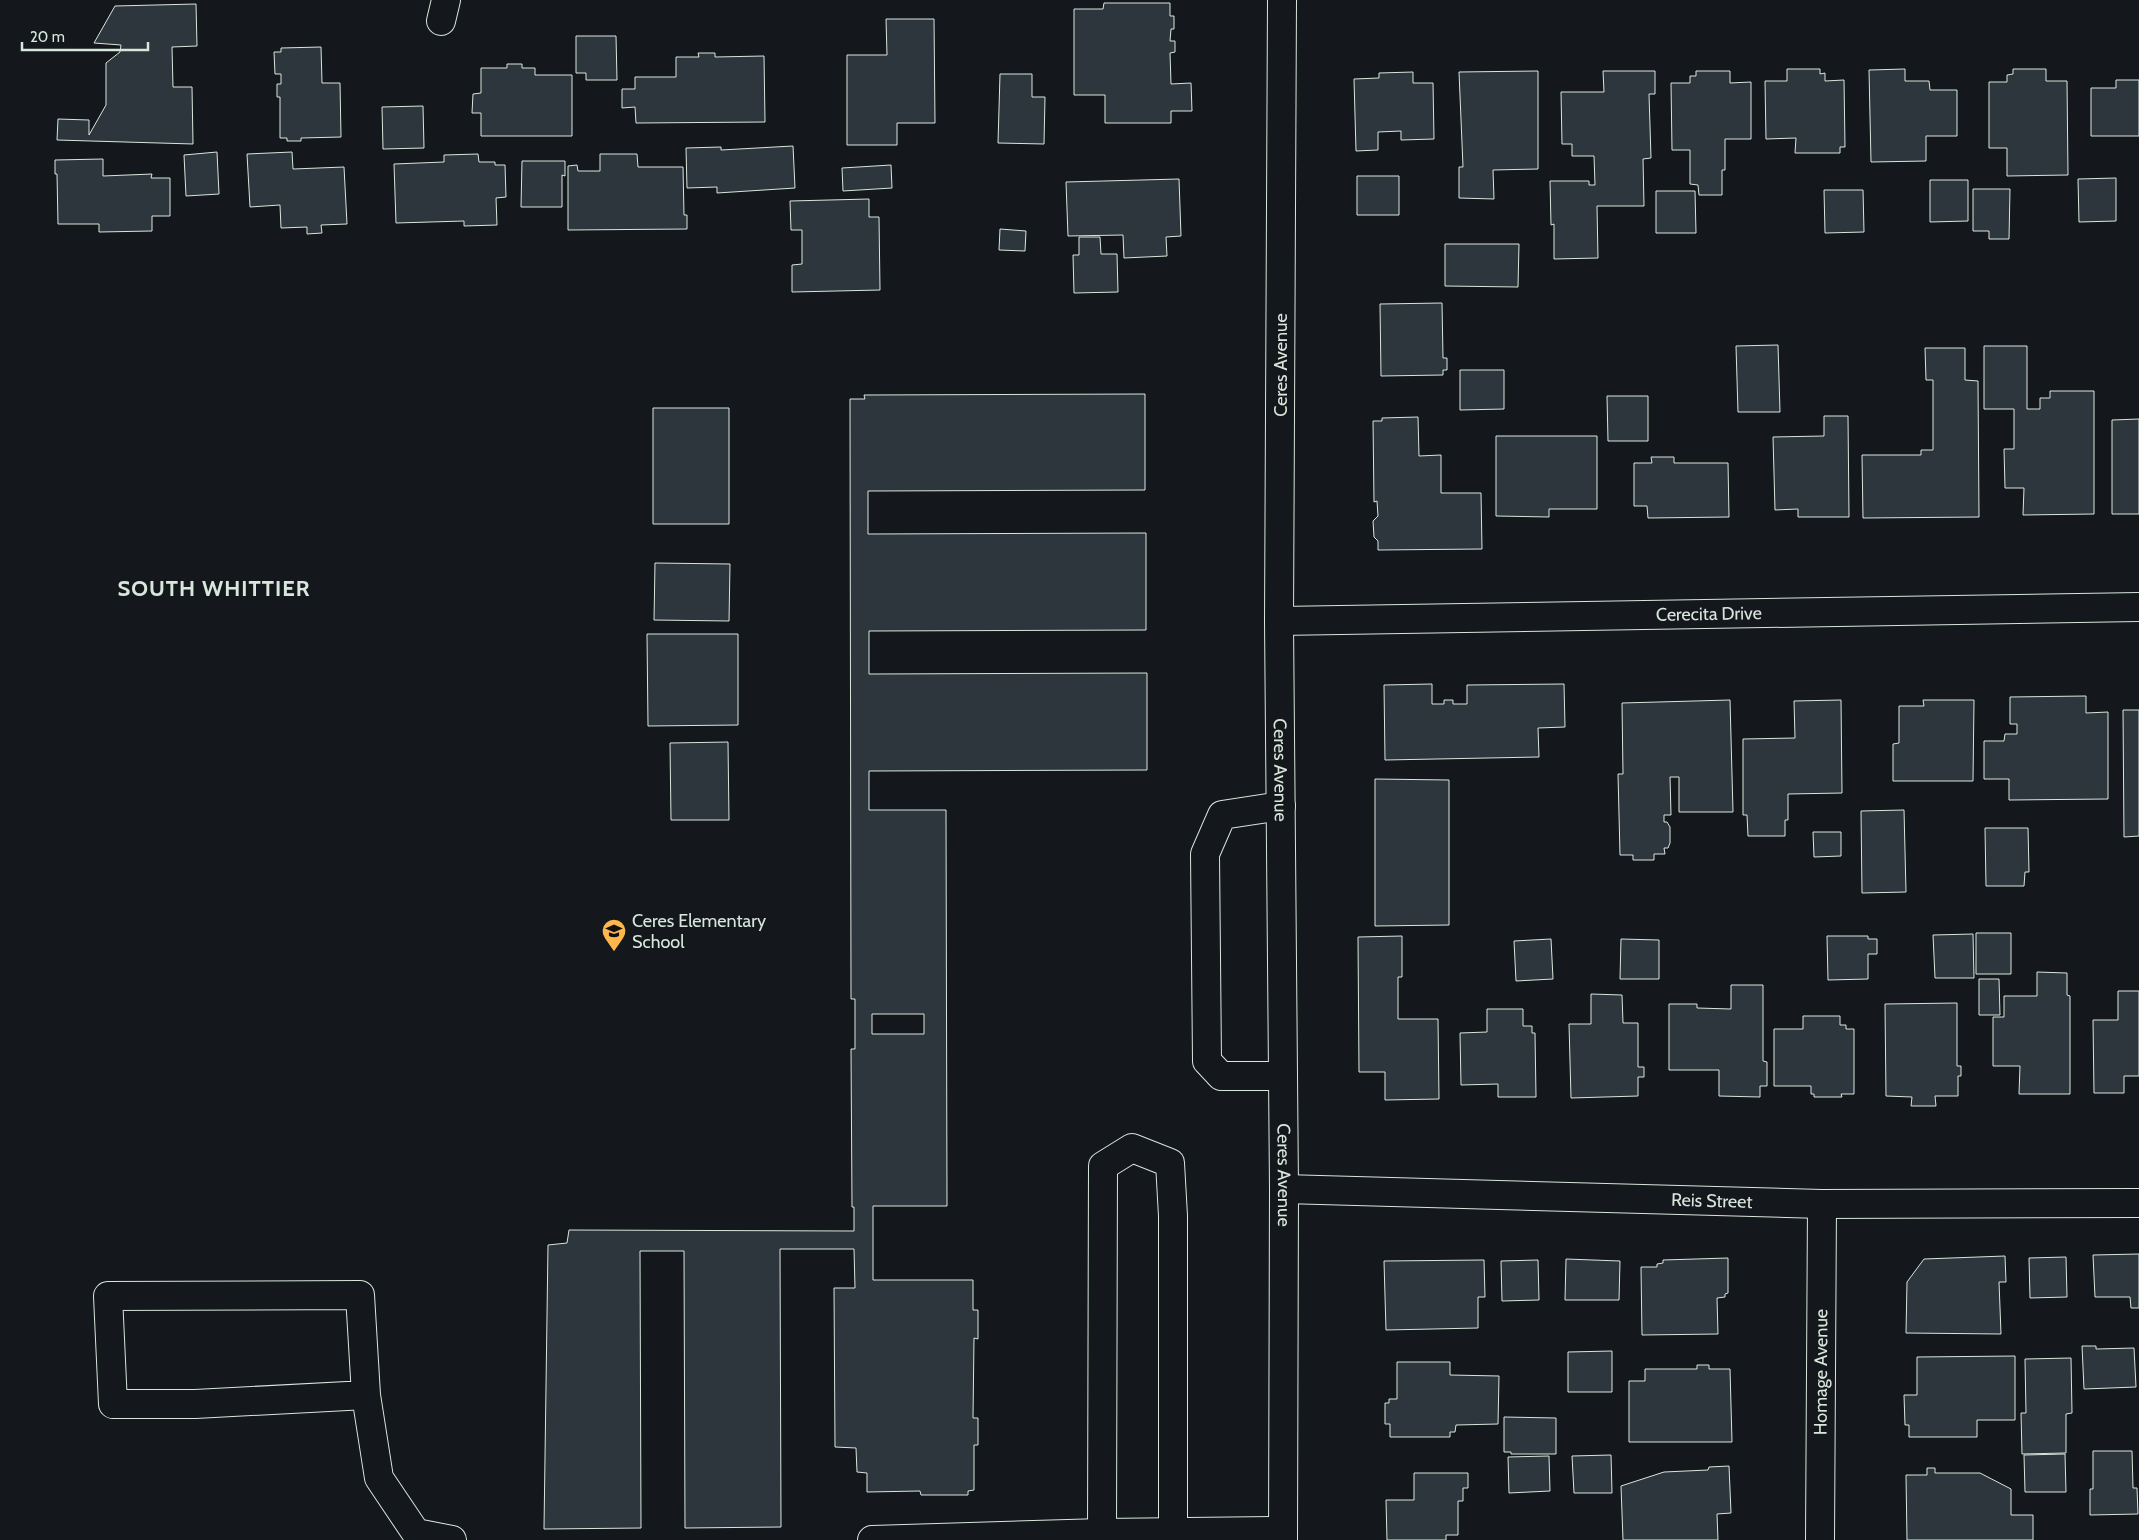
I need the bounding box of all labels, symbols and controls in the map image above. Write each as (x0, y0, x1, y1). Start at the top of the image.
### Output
scale bar (22, 20, 149, 52)
text: 20 m (30, 28, 65, 46)
street label: Ceres Avenue (1270, 313, 1292, 417)
district label: SOUTH WHITTIER (118, 575, 310, 602)
street label: Cerecita Drive (1656, 602, 1762, 626)
street label: Ceres Avenue (1269, 718, 1292, 822)
place label: Ceres Elementary School (632, 910, 766, 953)
school or university icon: Ceres Elementary School (601, 918, 627, 952)
street label: Ceres Avenue (1272, 1123, 1295, 1227)
street label: Reis Street (1671, 1189, 1753, 1213)
street label: Homage Avenue (1810, 1309, 1832, 1435)

